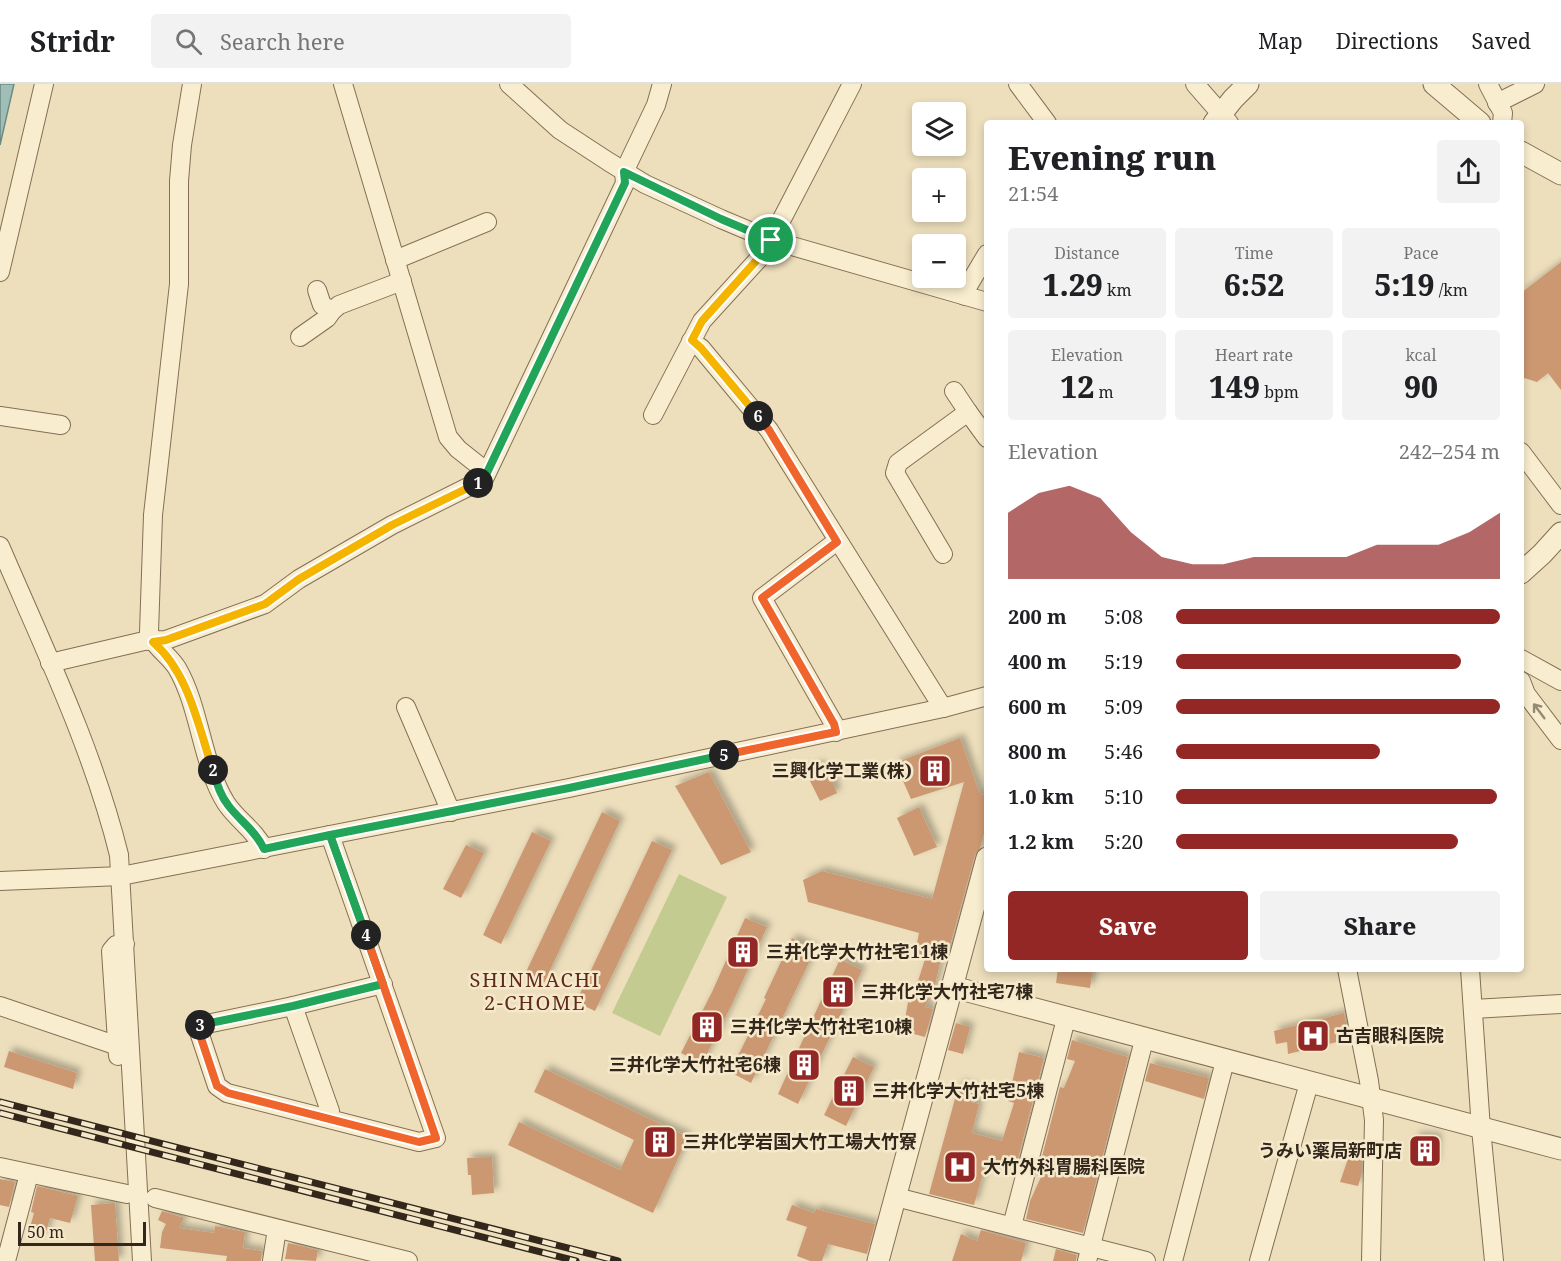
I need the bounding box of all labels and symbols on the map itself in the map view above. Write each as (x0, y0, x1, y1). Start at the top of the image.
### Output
pin (745, 214, 796, 265)
pin: 6 (743, 401, 773, 431)
pin: 1 (463, 468, 493, 498)
one-way arrow (1533, 704, 1545, 720)
pin: 5 (709, 740, 739, 770)
building icon: 三興化学工業(株) (917, 753, 953, 789)
pin: 2 (198, 755, 228, 785)
place label: 三興化学工業(株) (772, 758, 912, 782)
pin: 4 (351, 920, 381, 950)
building icon: 三井化学大竹社宅11棟 (725, 934, 761, 970)
place label: 三井化学大竹社宅11棟 (766, 939, 948, 963)
district label: SHINMACHI 2-CHOME (470, 966, 600, 1016)
building icon: 三井化学大竹社宅7棟 (820, 974, 856, 1010)
place label: 三井化学大竹社宅7棟 (861, 979, 1033, 1003)
building icon: 三井化学大竹社宅10棟 (689, 1009, 725, 1045)
pin: 3 (185, 1010, 215, 1040)
place label: 三井化学大竹社宅10棟 (730, 1014, 912, 1038)
hospital icon: 古吉眼科医院 (1295, 1018, 1331, 1054)
place label: 古吉眼科医院 (1336, 1023, 1444, 1047)
building icon: 三井化学大竹社宅6棟 (786, 1047, 822, 1083)
place label: 三井化学大竹社宅6棟 (609, 1052, 781, 1076)
building icon: 三井化学大竹社宅5棟 (831, 1073, 867, 1109)
place label: 三井化学大竹社宅5棟 (872, 1078, 1044, 1102)
building icon: 三井化学岩国大竹工場大竹寮 (642, 1124, 678, 1160)
place label: 三井化学岩国大竹工場大竹寮 (683, 1129, 917, 1153)
building icon: うみい薬局新町店 (1407, 1133, 1443, 1169)
place label: うみい薬局新町店 (1258, 1138, 1402, 1162)
hospital icon: 大竹外科胃腸科医院 (942, 1149, 978, 1185)
place label: 大竹外科胃腸科医院 (983, 1154, 1145, 1178)
scale bar (18, 1219, 146, 1246)

